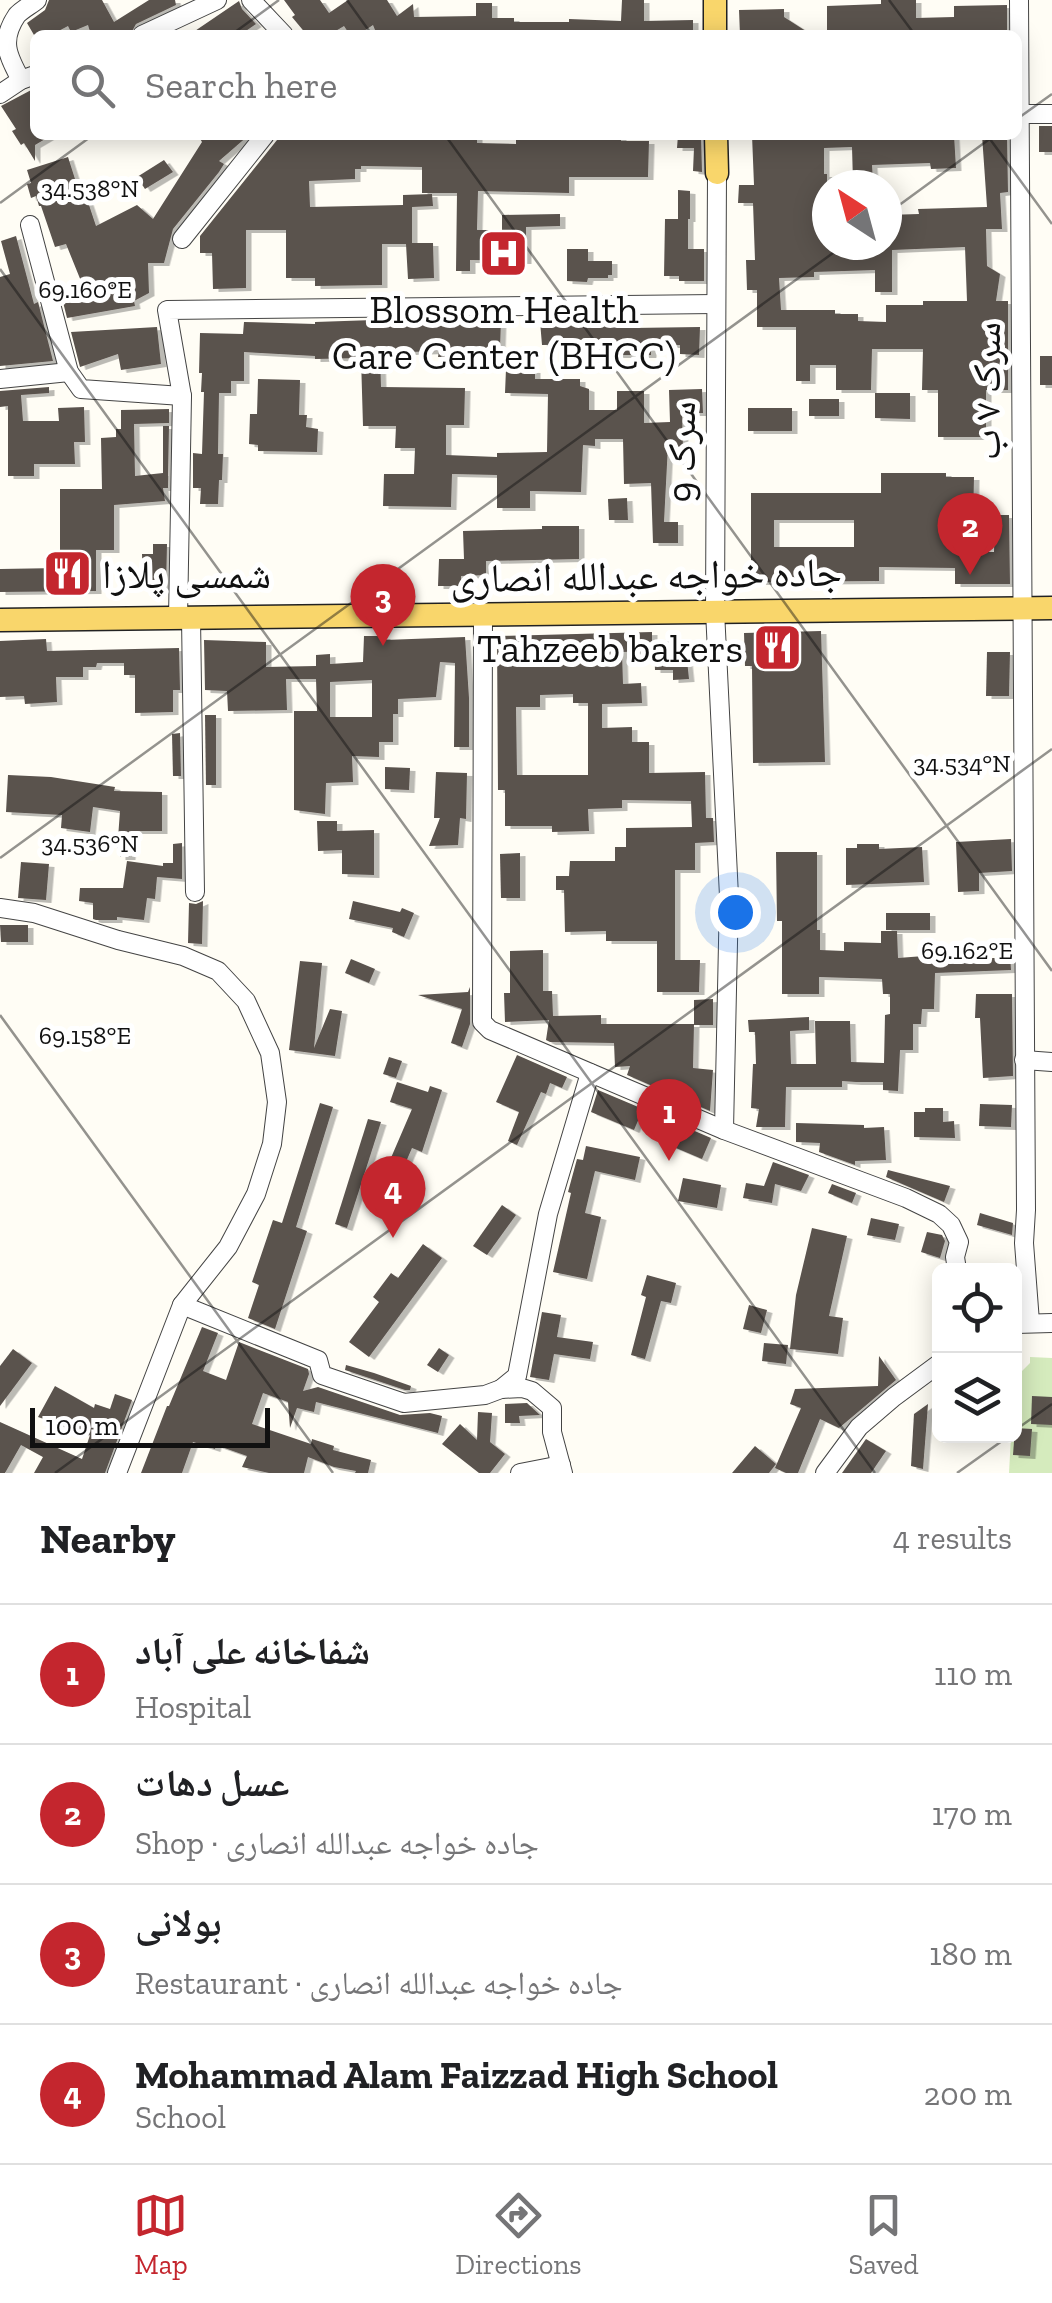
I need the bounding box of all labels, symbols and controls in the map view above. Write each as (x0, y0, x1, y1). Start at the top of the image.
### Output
search box (30, 30, 1022, 140)
icon: search (65, 58, 120, 113)
text: Search here (145, 62, 337, 108)
north arrow (812, 170, 902, 260)
text: 34.538°N (41, 173, 139, 203)
hospital icon: Blossom Health Care Center (BHCC) (478, 228, 530, 280)
text: 69.160°E (38, 274, 132, 304)
place label: Blossom Health Care Center (BHCC) (332, 285, 676, 379)
street label: سرک ۷ ب (962, 322, 1010, 460)
street label: سرک 9 (657, 401, 705, 503)
pin: 2 (938, 492, 1002, 575)
restaurant icon: شمسی پلازا (41, 548, 93, 600)
street label: جاده خواجه عبدالله انصاری (450, 548, 842, 602)
place label: شمسی پلازا (102, 550, 271, 599)
pin: 3 (350, 564, 416, 646)
restaurant icon: Tahzeeb bakers (752, 622, 804, 674)
place label: Tahzeeb bakers (477, 624, 743, 672)
text: 34.534°N (913, 748, 1011, 778)
text: 34.536°N (41, 828, 139, 858)
your location (710, 887, 761, 938)
text: 69.162°E (921, 935, 1013, 965)
text: 69.158°E (39, 1020, 131, 1050)
pin: 1 (636, 1078, 702, 1161)
pin: 4 (360, 1156, 426, 1238)
map controls (932, 1263, 1022, 1443)
button: locate (932, 1263, 1022, 1353)
button: layers (932, 1353, 1022, 1443)
scale bar (30, 1403, 270, 1448)
text: 100 m (45, 1409, 119, 1442)
text: Nearby (40, 1513, 176, 1564)
text: 4 results (893, 1519, 1012, 1557)
text: شفاخانه علی آباد (135, 1628, 370, 1674)
text: 1 (66, 1655, 79, 1693)
text: 110 m (934, 1655, 1012, 1693)
text: Hospital (135, 1688, 251, 1726)
text: عسل دهات (135, 1760, 289, 1806)
text: 2 (64, 1795, 81, 1833)
text: 170 m (932, 1795, 1012, 1833)
text: Shop · جاده خواجه عبدالله انصاری (135, 1824, 539, 1862)
text: بولانی (135, 1900, 221, 1946)
text: 3 (64, 1935, 81, 1973)
text: 180 m (929, 1935, 1012, 1973)
text: Restaurant · جاده خواجه عبدالله انصاری (135, 1964, 623, 2002)
text: Mohammad Alam Faizzad High School (135, 2052, 778, 2098)
text: 4 (63, 2075, 82, 2113)
text: 200 m (924, 2075, 1012, 2113)
text: School (135, 2098, 226, 2136)
tab: Map (133, 2188, 188, 2281)
tab: Directions (455, 2188, 582, 2281)
tab: Saved (848, 2188, 919, 2281)

